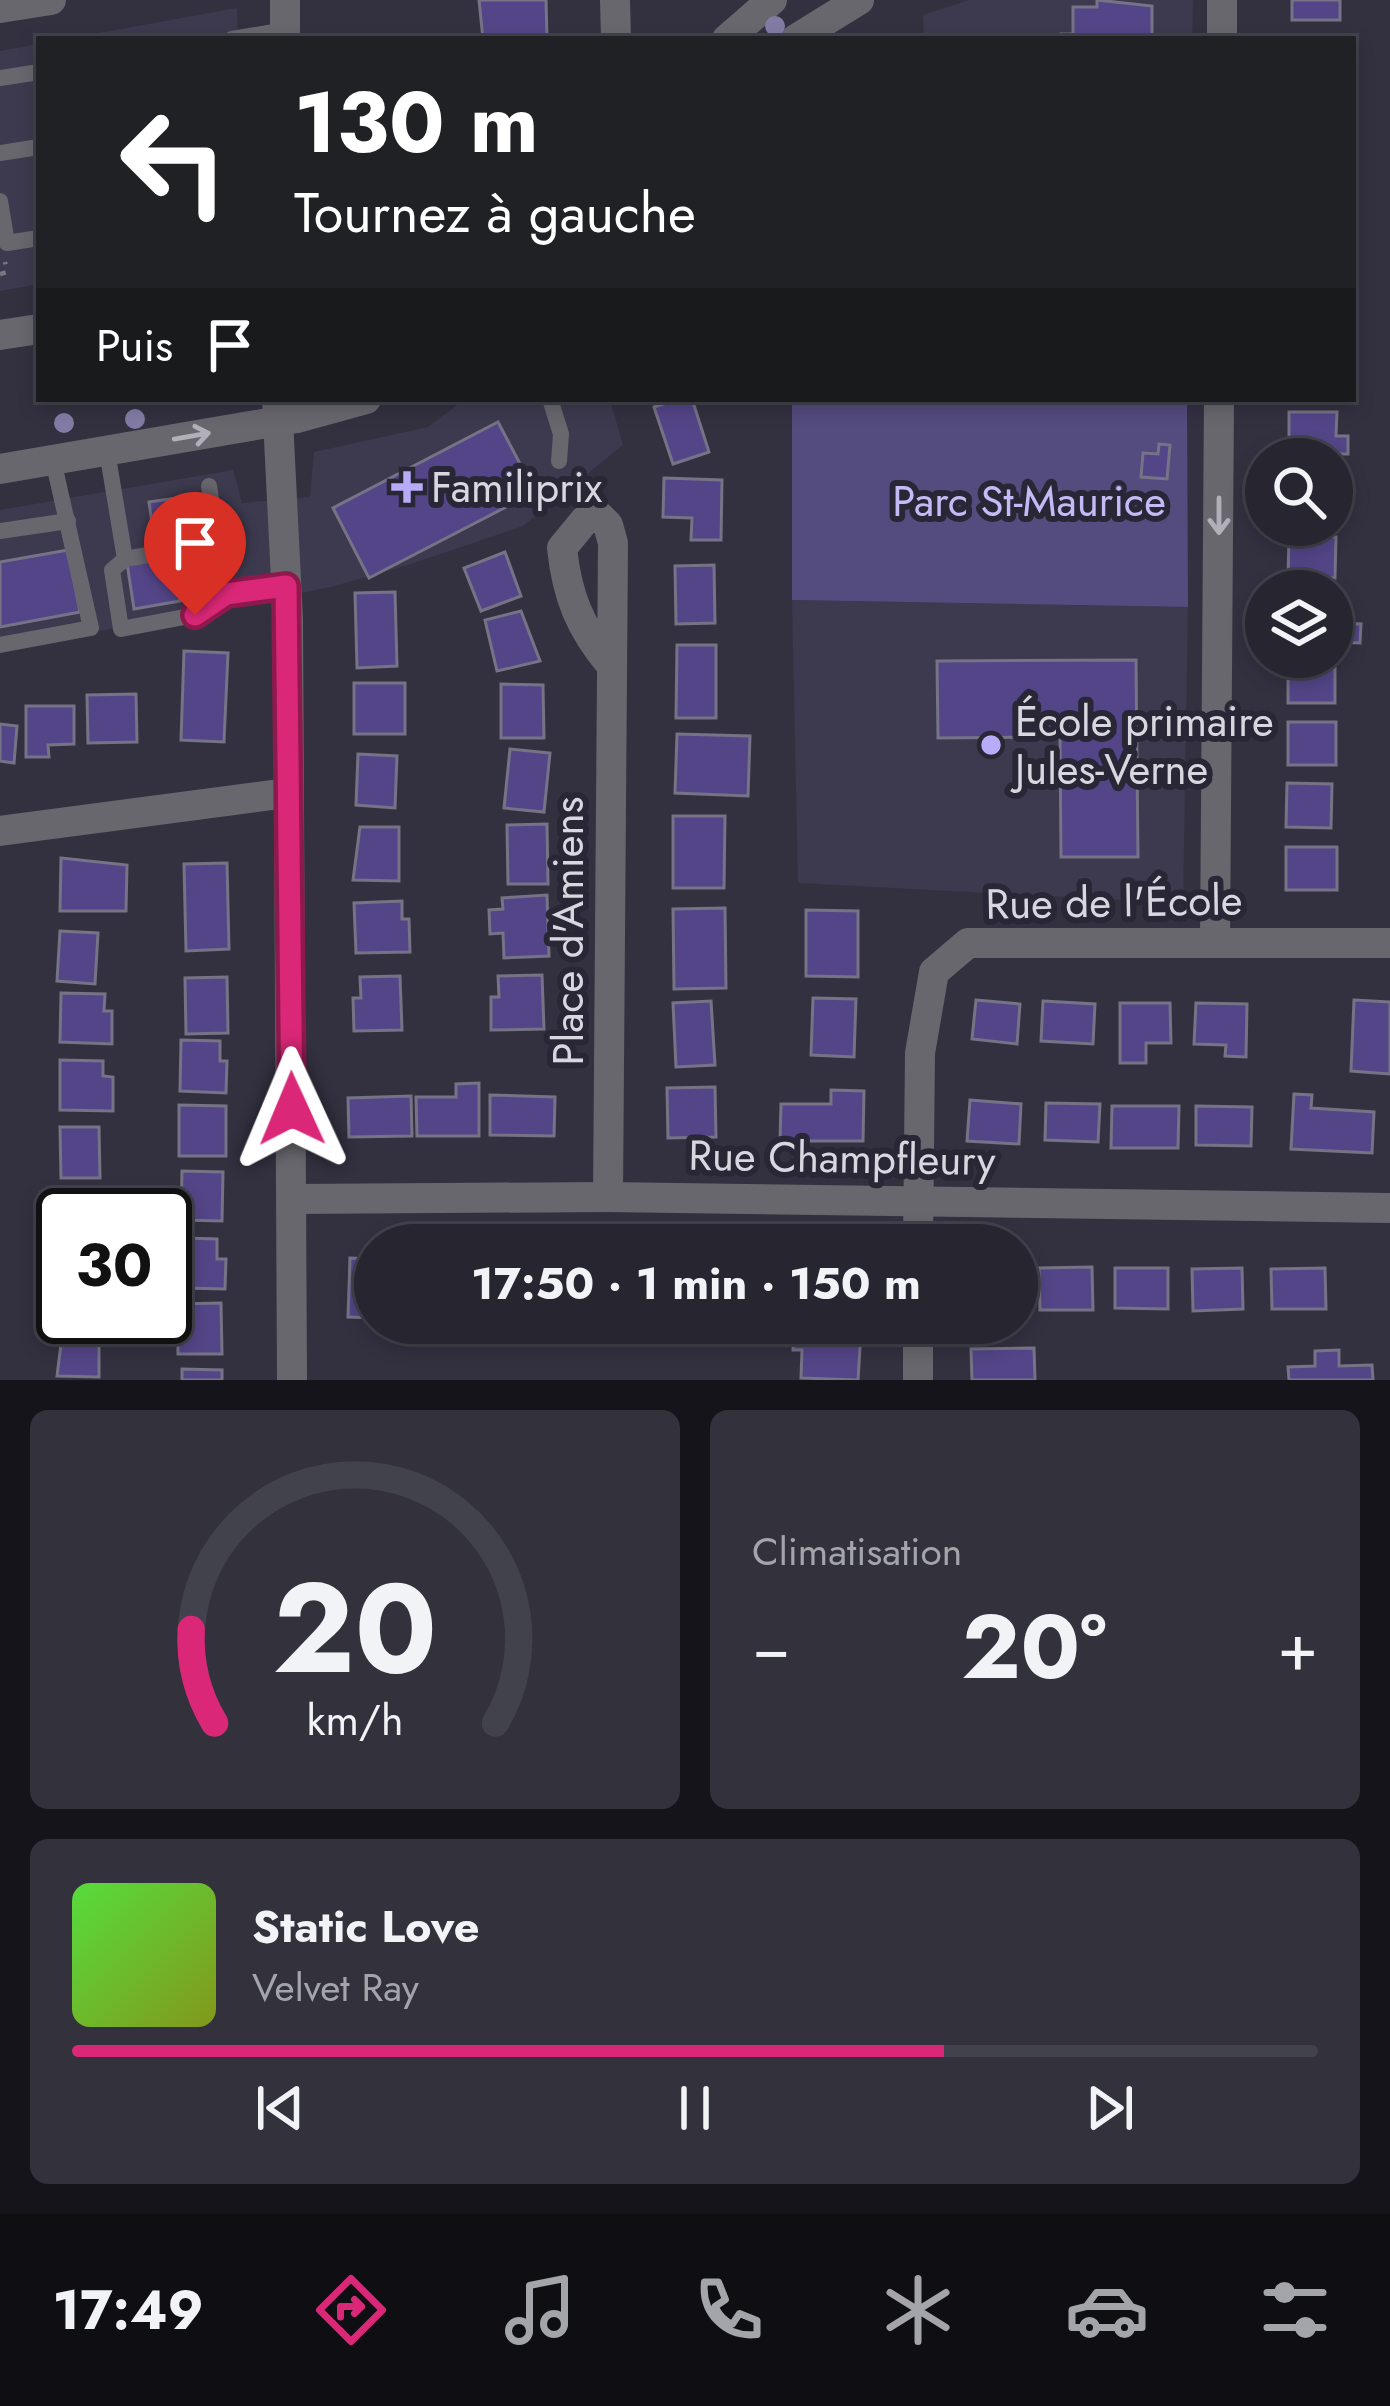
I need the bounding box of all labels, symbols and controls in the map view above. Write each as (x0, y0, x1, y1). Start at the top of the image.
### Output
text: 130 m (294, 62, 539, 184)
icon: left (96, 84, 252, 240)
text: Tournez à gauche (294, 174, 696, 252)
icon: arrive (197, 312, 263, 378)
text: Puis (96, 313, 173, 378)
one-way arrow (172, 424, 211, 447)
map controls (1245, 438, 1353, 678)
button: search (1245, 438, 1353, 546)
place label: Familiprix (431, 457, 602, 518)
park label: Parc St-Maurice (892, 471, 1166, 532)
marker: Familiprix (394, 474, 420, 500)
pin (144, 492, 246, 615)
one-way arrow (1207, 496, 1230, 535)
icon: arrive (162, 510, 228, 576)
button: layers (1245, 570, 1353, 678)
place label: École primaire Jules-Verne (1010, 691, 1274, 800)
marker: École primaire Jules-Verne (978, 732, 1004, 758)
street label: Place d'Amiens (538, 797, 599, 1065)
street label: Rue de l'École (985, 869, 1243, 935)
position arrow (229, 1046, 355, 1172)
street label: Rue Champfleury (688, 1125, 997, 1191)
speed limit sign: 30 (36, 1188, 192, 1344)
text: 17:50 · 1 min · 150 m (471, 1251, 921, 1316)
text: Climatisation (752, 1523, 962, 1580)
text: 20 (273, 1538, 437, 1719)
text: 20° (962, 1582, 1107, 1712)
text: − (752, 1599, 791, 1695)
text: + (1277, 1599, 1318, 1695)
text: km/h (307, 1688, 403, 1750)
text: Static Love (252, 1894, 480, 1959)
text: Velvet Ray (252, 1959, 419, 2016)
icon: previous (247, 2075, 313, 2141)
icon: pause (662, 2075, 728, 2141)
icon: next (1077, 2075, 1143, 2141)
icon: directions (309, 2268, 393, 2352)
icon: music (498, 2268, 582, 2352)
icon: phone (687, 2268, 771, 2352)
icon: climate (876, 2268, 960, 2352)
icon: car (1065, 2268, 1149, 2352)
icon: filters (1253, 2268, 1337, 2352)
text: 17:49 (52, 2271, 204, 2349)

